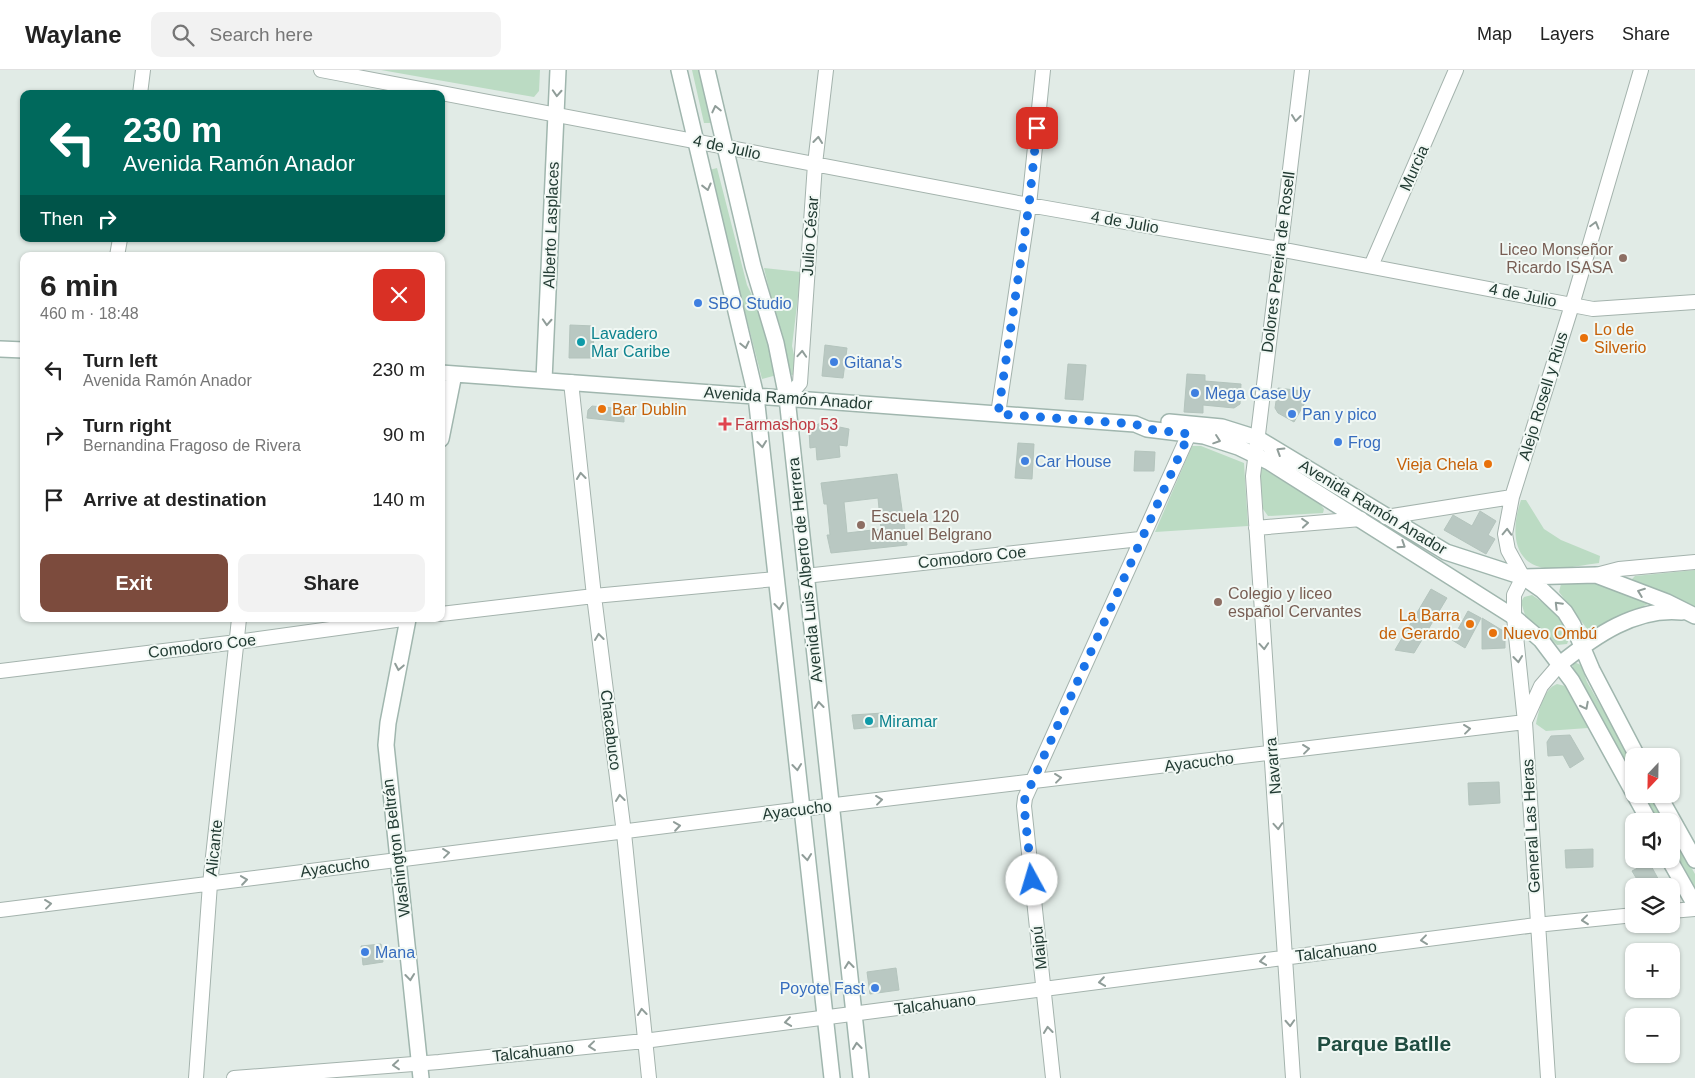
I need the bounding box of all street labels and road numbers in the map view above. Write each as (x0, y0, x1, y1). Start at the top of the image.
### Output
street label: 4 de Julio (692, 132, 762, 162)
street label: Murcia (1396, 143, 1432, 193)
street label: Alberto Lasplaces (540, 161, 562, 289)
street label: Dolores Pereira de Rosell (1258, 170, 1298, 354)
street label: Julio César (799, 195, 821, 277)
street label: 4 de Julio (1090, 208, 1160, 236)
street label: 4 de Julio (1488, 280, 1558, 310)
street label: Alejo Rosell y Rius (1515, 330, 1571, 462)
street label: Avenida Ramón Anador (703, 384, 873, 412)
street label: Avenida Luis Alberto de Herrera (785, 456, 825, 684)
street label: Avenida Ramón Anador (1296, 456, 1450, 558)
street label: Comodoro Coe (917, 543, 1027, 571)
street label: Comodoro Coe (147, 631, 257, 661)
street label: Chacabuco (598, 689, 624, 771)
street label: Navarra (1262, 737, 1284, 795)
street label: Ayacucho (1163, 749, 1235, 775)
street label: General Las Heras (1519, 758, 1543, 894)
street label: Washington Beltrán (379, 778, 413, 918)
street label: Ayacucho (761, 797, 833, 823)
street label: Alicante (203, 819, 225, 877)
street label: Ayacucho (299, 854, 371, 880)
street label: Maipú (1028, 925, 1050, 971)
street label: Talcahuano (1294, 938, 1378, 964)
street label: Talcahuano (893, 991, 977, 1017)
street label: Talcahuano (491, 1039, 575, 1065)

